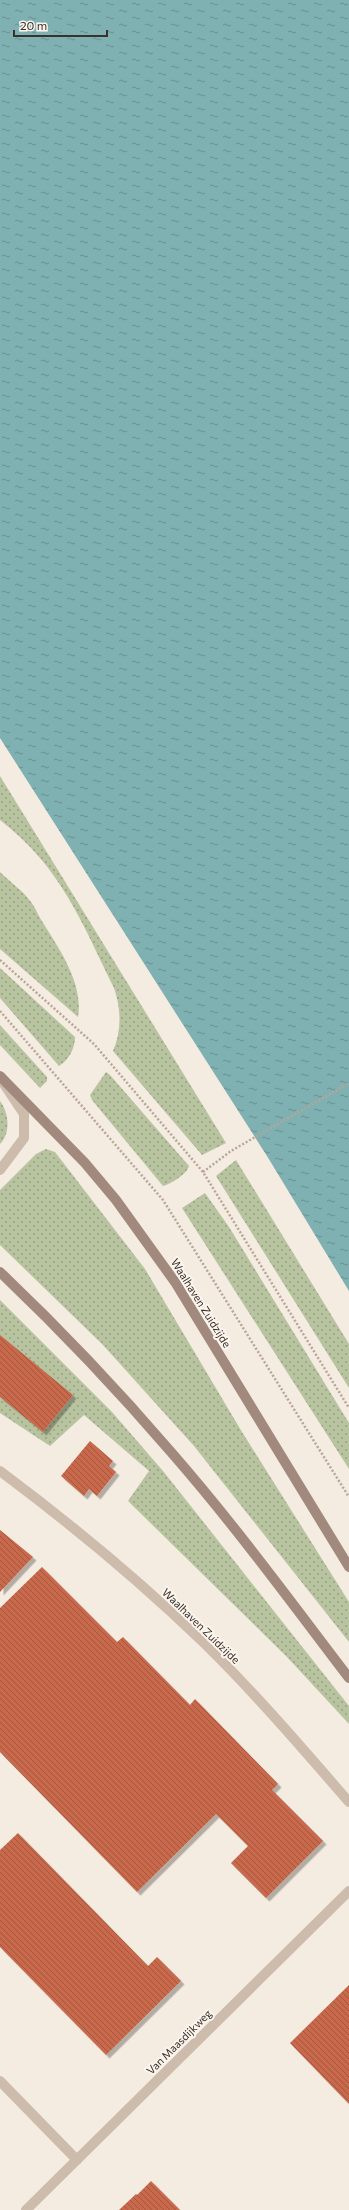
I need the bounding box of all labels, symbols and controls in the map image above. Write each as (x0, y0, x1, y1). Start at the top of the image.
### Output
scale bar (14, 12, 107, 38)
text: 20 m (20, 18, 47, 32)
street label: Waalhaven Zuidzijde (169, 1256, 234, 1350)
street label: Waalhaven Zuidzijde (160, 1585, 243, 1666)
street label: Van Maasdijkweg (144, 2006, 214, 2077)

